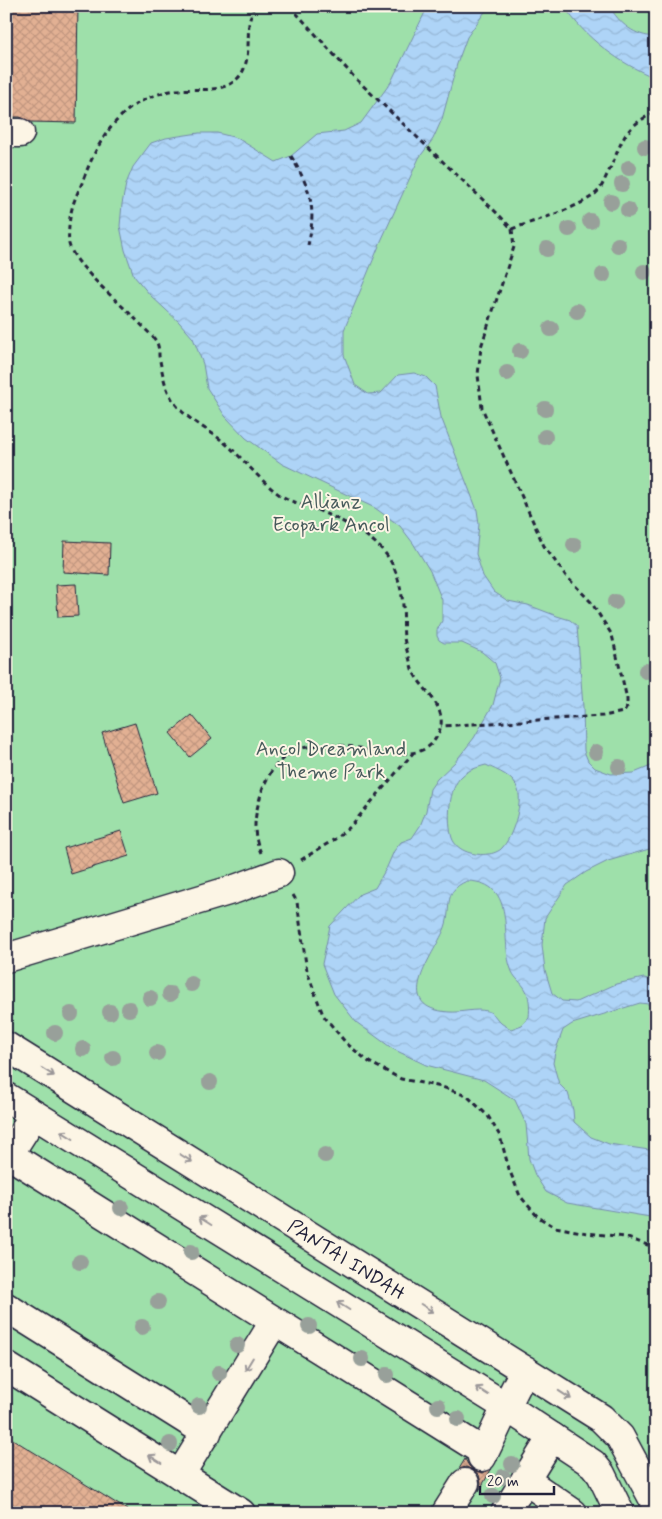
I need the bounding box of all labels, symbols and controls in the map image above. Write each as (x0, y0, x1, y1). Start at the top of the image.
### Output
park label: Allianz Ecopark Ancol (272, 489, 390, 539)
park label: Ancol Dreamland Theme Park (256, 736, 406, 786)
one-way arrow (40, 1067, 54, 1077)
one-way arrow (60, 1130, 74, 1140)
one-way arrow (178, 1153, 192, 1163)
street label: PANTAI INDAH (282, 1213, 410, 1307)
one-way arrow (199, 1215, 213, 1225)
one-way arrow (337, 1301, 351, 1311)
one-way arrow (420, 1304, 434, 1314)
one-way arrow (244, 1357, 254, 1371)
one-way arrow (475, 1386, 489, 1396)
one-way arrow (558, 1390, 572, 1400)
one-way arrow (149, 1454, 163, 1464)
scale bar (480, 1464, 553, 1496)
text: 20 m (487, 1472, 519, 1492)

